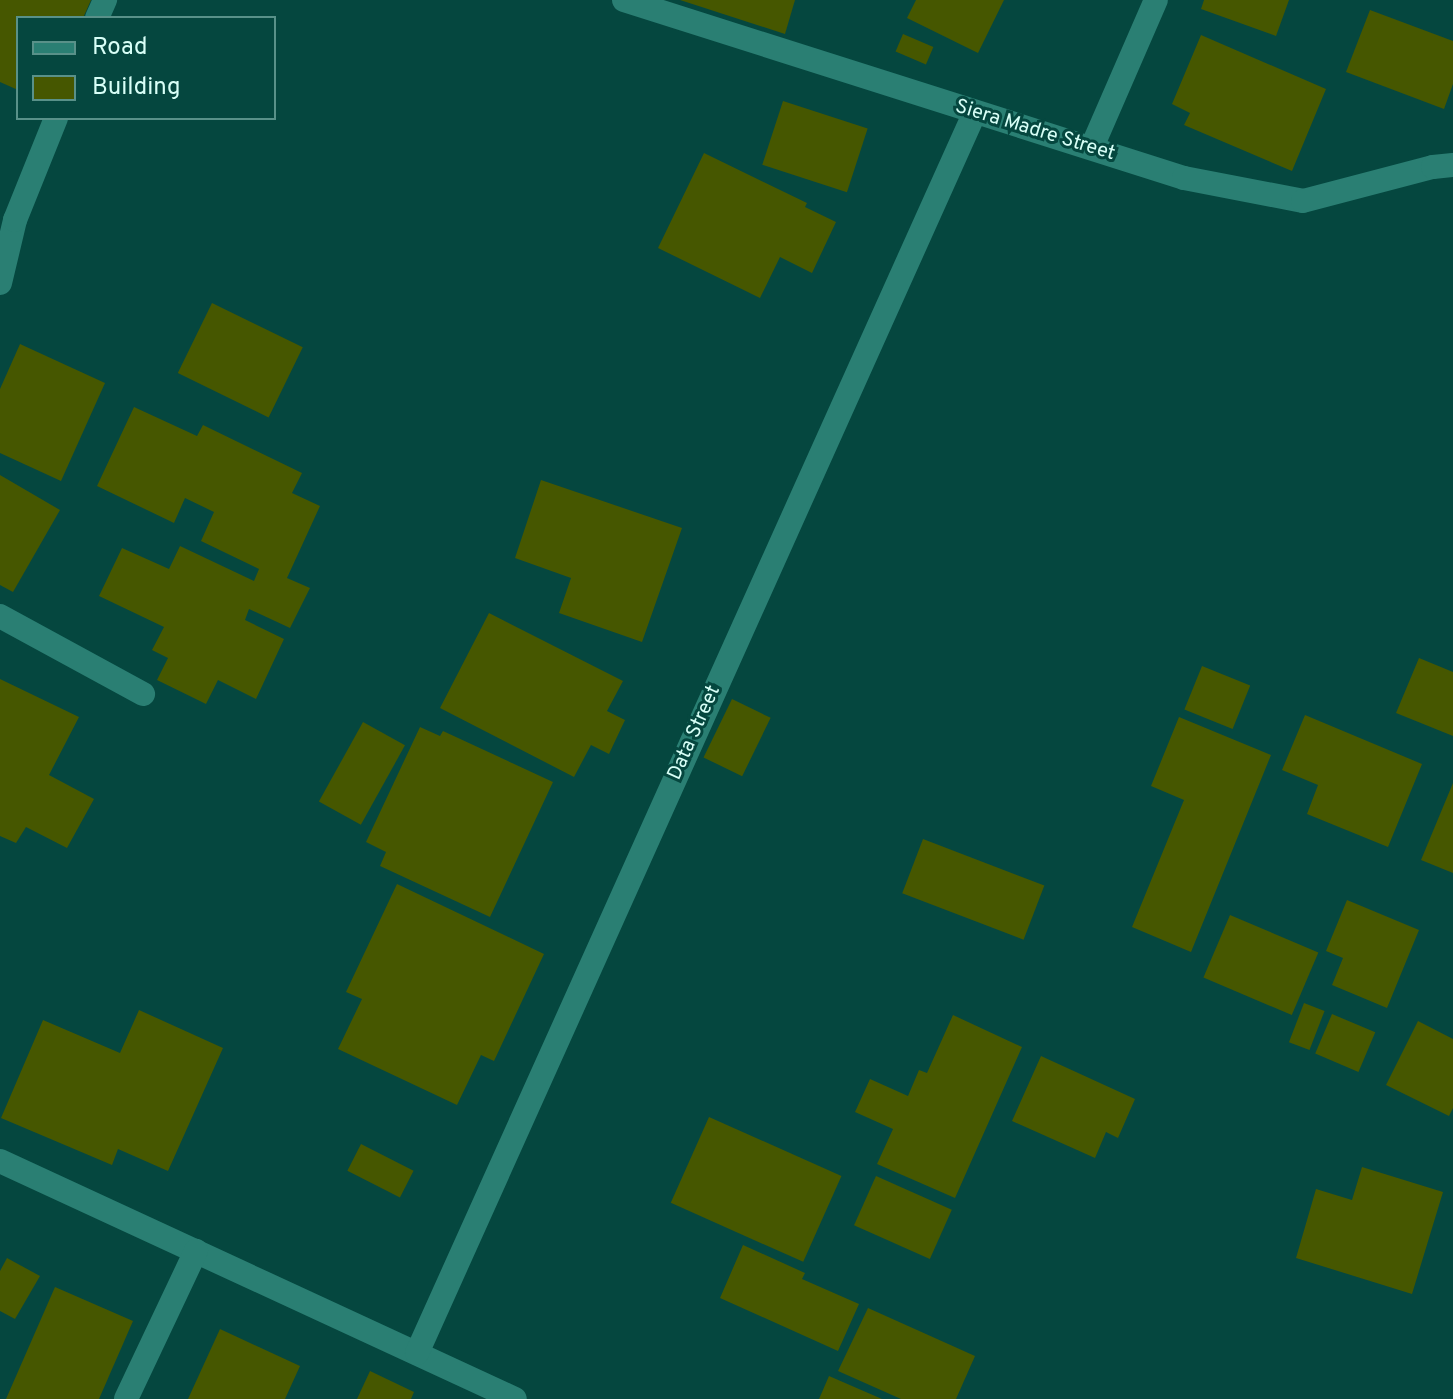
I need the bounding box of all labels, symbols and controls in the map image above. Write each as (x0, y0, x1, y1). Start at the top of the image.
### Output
legend (16, 16, 276, 120)
text: Road (92, 33, 148, 63)
text: Building (92, 73, 181, 103)
street label: Siera Madre Street (952, 95, 1118, 167)
street label: Data Street (663, 682, 727, 784)

